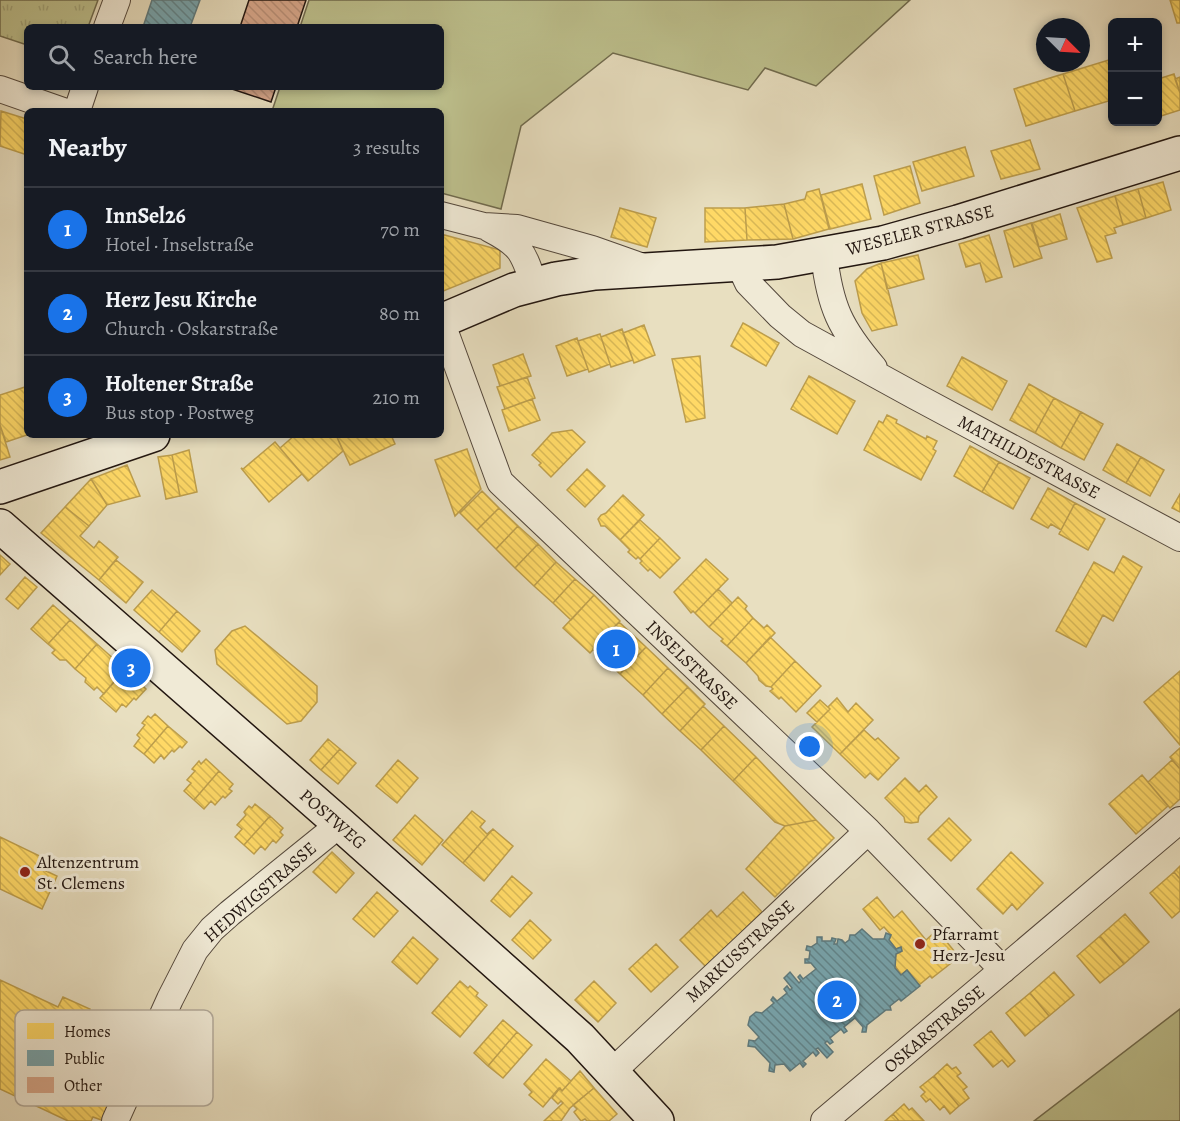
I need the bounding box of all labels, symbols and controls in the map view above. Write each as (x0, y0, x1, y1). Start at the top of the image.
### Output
north arrow (1036, 18, 1090, 72)
map controls (1108, 18, 1162, 126)
button: + (1108, 18, 1162, 72)
search box (24, 24, 444, 90)
icon: search (45, 41, 78, 74)
text: Search here (93, 42, 198, 72)
button: − (1108, 72, 1162, 126)
text: Nearby (48, 130, 127, 165)
text: 3 results (353, 134, 420, 161)
street label: WESELER STRASSE (842, 199, 997, 262)
text: InnSel26 (105, 201, 186, 231)
text: 1 (64, 216, 71, 243)
text: 70 m (380, 216, 420, 243)
text: Hotel · Inselstraße (105, 231, 254, 258)
text: Herz Jesu Kirche (105, 285, 257, 315)
text: 2 (63, 300, 72, 327)
text: 80 m (379, 300, 420, 327)
text: Church · Oskarstraße (105, 315, 278, 342)
text: Holtener Straße (105, 369, 254, 399)
text: 3 (63, 384, 72, 411)
text: 210 m (372, 384, 420, 411)
text: Bus stop · Postweg (105, 399, 254, 426)
street label: MATHILDESTRASSE (954, 409, 1104, 505)
street label: INSELSTRASSE (641, 615, 743, 715)
pin: 1 (596, 626, 636, 672)
pin: 3 (112, 646, 150, 690)
your location (795, 732, 824, 761)
street label: POSTWEG (295, 783, 371, 855)
street label: HEDWIGSTRASSE (198, 836, 322, 948)
place label: Altenzentrum St. Clemens (36, 850, 139, 895)
marker: Altenzentrum St. Clemens (18, 865, 32, 879)
street label: MARKUSSTRASSE (680, 894, 800, 1008)
place label: Pfarramt Herz-Jesu (932, 922, 1005, 967)
marker: Pfarramt Herz-Jesu (913, 937, 927, 951)
pin: 2 (818, 978, 856, 1022)
street label: OSKARSTRASSE (878, 980, 990, 1078)
legend (15, 1010, 213, 1106)
text: Homes (64, 1021, 111, 1043)
text: Public (64, 1048, 105, 1070)
text: Other (64, 1075, 102, 1097)

